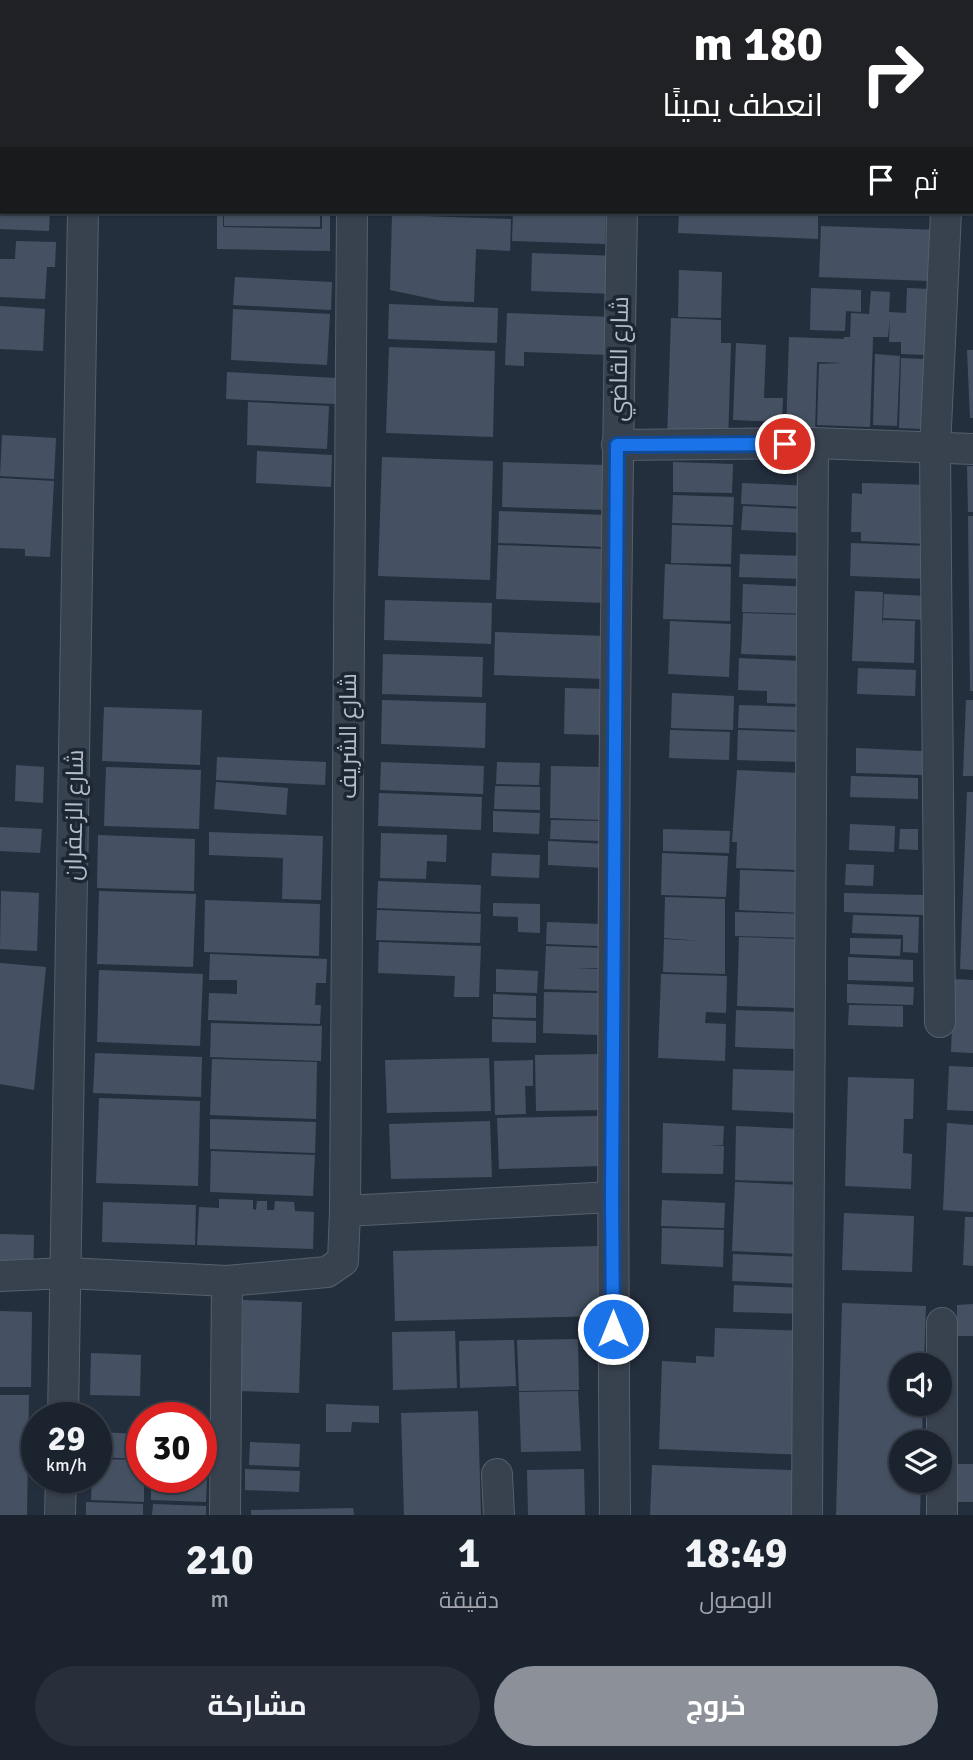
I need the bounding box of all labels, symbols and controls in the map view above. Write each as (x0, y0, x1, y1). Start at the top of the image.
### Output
text: 180 m (693, 14, 823, 74)
icon: right (847, 28, 938, 119)
text: انعطف يمينًا (662, 86, 823, 125)
icon: arrive (862, 161, 900, 199)
text: ثم (914, 166, 938, 198)
street label: شارع القاضي (603, 296, 638, 422)
pin (755, 414, 815, 474)
icon: arrive (766, 425, 804, 463)
street label: شارع الشريف (333, 673, 364, 799)
street label: شارع الزعفران (58, 749, 91, 881)
position arrow (576, 1292, 650, 1366)
map controls (889, 1353, 952, 1493)
button: sound (889, 1353, 952, 1416)
speed limit sign: 30 (126, 1402, 217, 1493)
text: 29 (48, 1417, 85, 1460)
button: layers (889, 1430, 952, 1493)
text: km/h (46, 1454, 87, 1476)
text: 1 (458, 1528, 480, 1579)
text: 18:49 (684, 1528, 788, 1579)
text: 210 (186, 1535, 254, 1586)
text: m (210, 1585, 229, 1614)
text: دقيقة (439, 1586, 499, 1615)
text: الوصول (699, 1586, 773, 1615)
button: مشاركة (35, 1666, 480, 1746)
button: خروج (494, 1666, 938, 1746)

